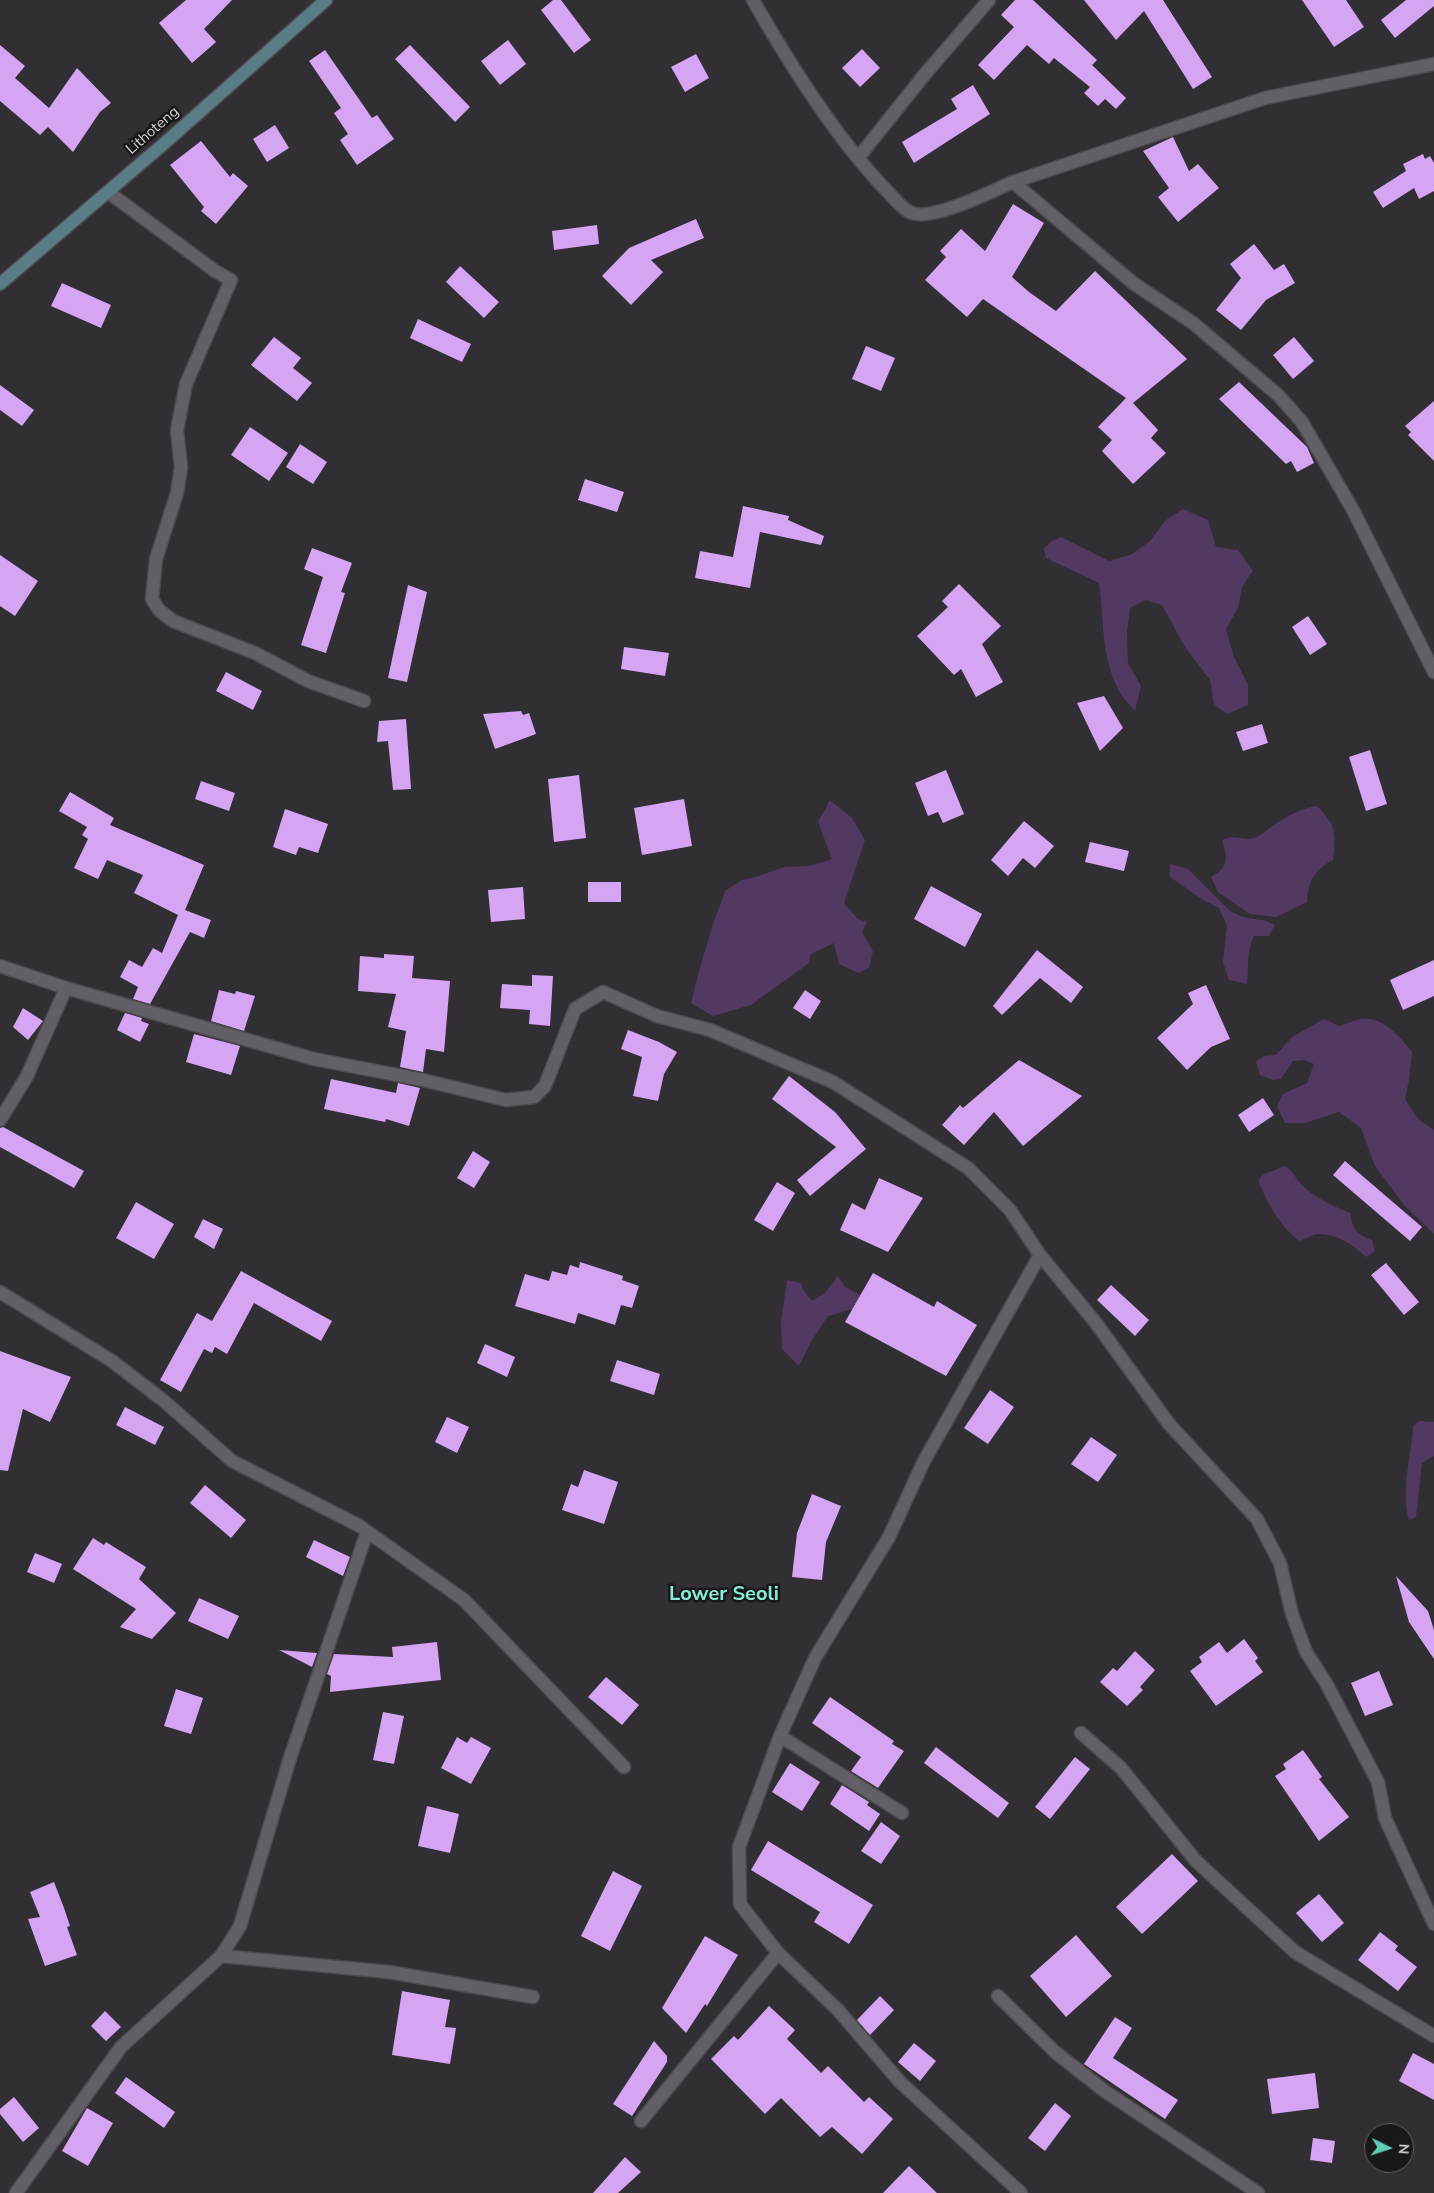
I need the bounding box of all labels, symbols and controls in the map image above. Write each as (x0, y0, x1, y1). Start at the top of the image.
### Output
street label: Lithoteng (123, 103, 183, 159)
district label: Lower Seoli (669, 1583, 779, 1607)
north arrow (1364, 2123, 1414, 2173)
text: N (1394, 2143, 1413, 2155)

